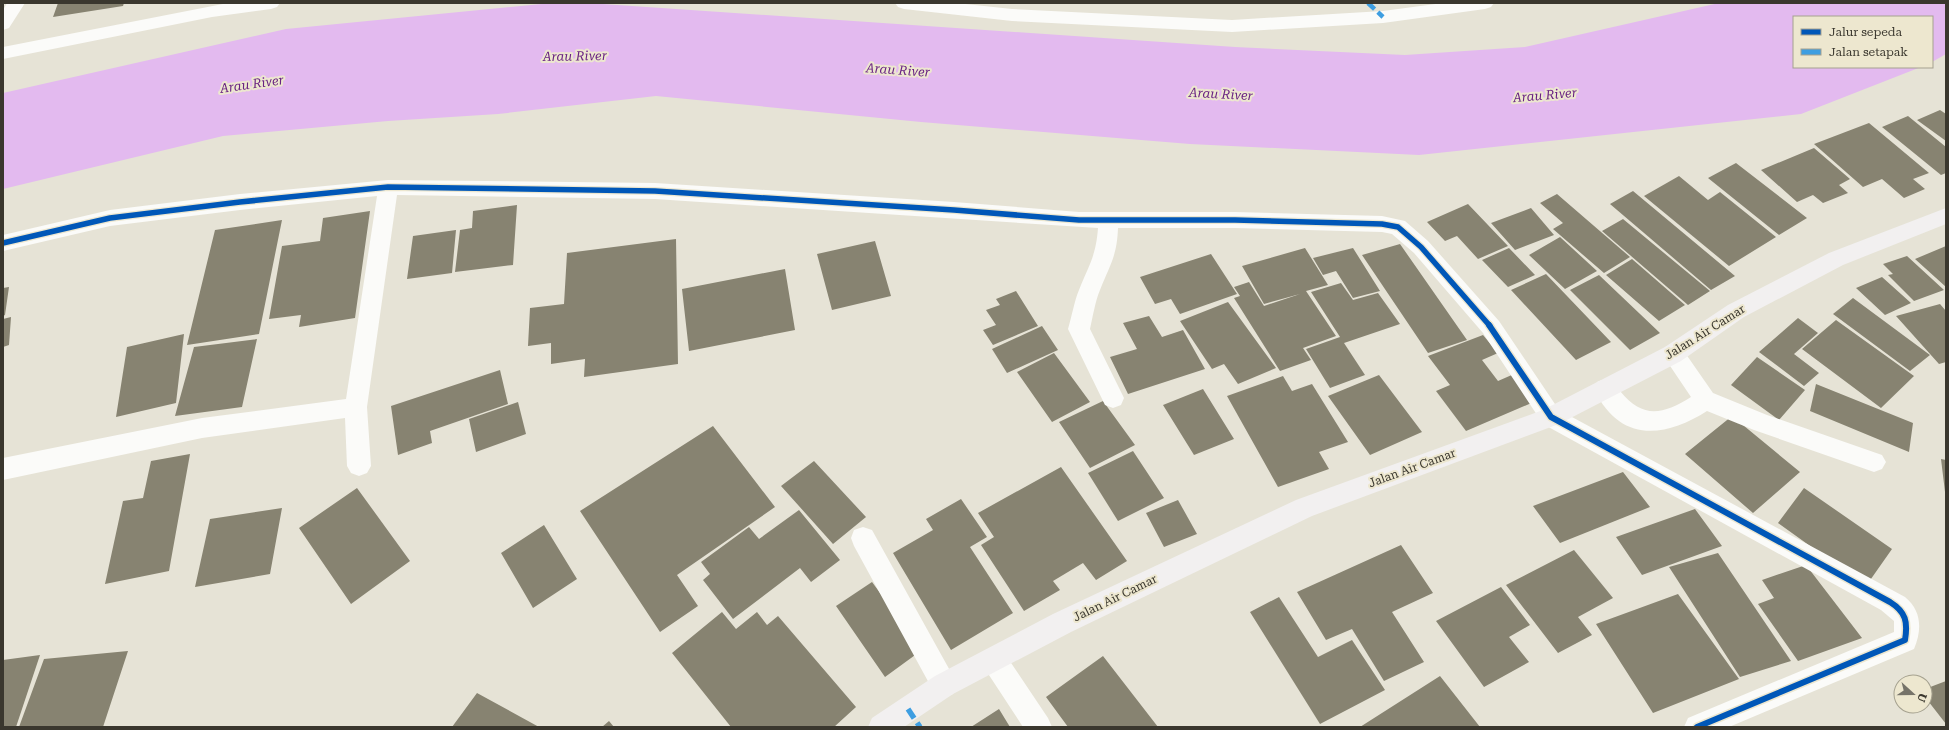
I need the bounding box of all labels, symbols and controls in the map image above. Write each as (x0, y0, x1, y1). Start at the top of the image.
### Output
legend (1793, 16, 1933, 68)
text: Jalur sepeda (1829, 25, 1903, 39)
text: Jalan setapak (1829, 45, 1908, 59)
water label: Arau River (542, 48, 608, 64)
water label: Arau River (864, 60, 931, 80)
water label: Arau River (218, 72, 285, 96)
water label: Arau River (1188, 85, 1254, 103)
water label: Arau River (1511, 85, 1578, 105)
street label: Jalan Air Camar (1662, 302, 1748, 362)
street label: Jalan Air Camar (1367, 446, 1458, 490)
street label: Jalan Air Camar (1071, 572, 1159, 624)
north arrow (1893, 674, 1933, 714)
text: U (1914, 691, 1929, 704)

